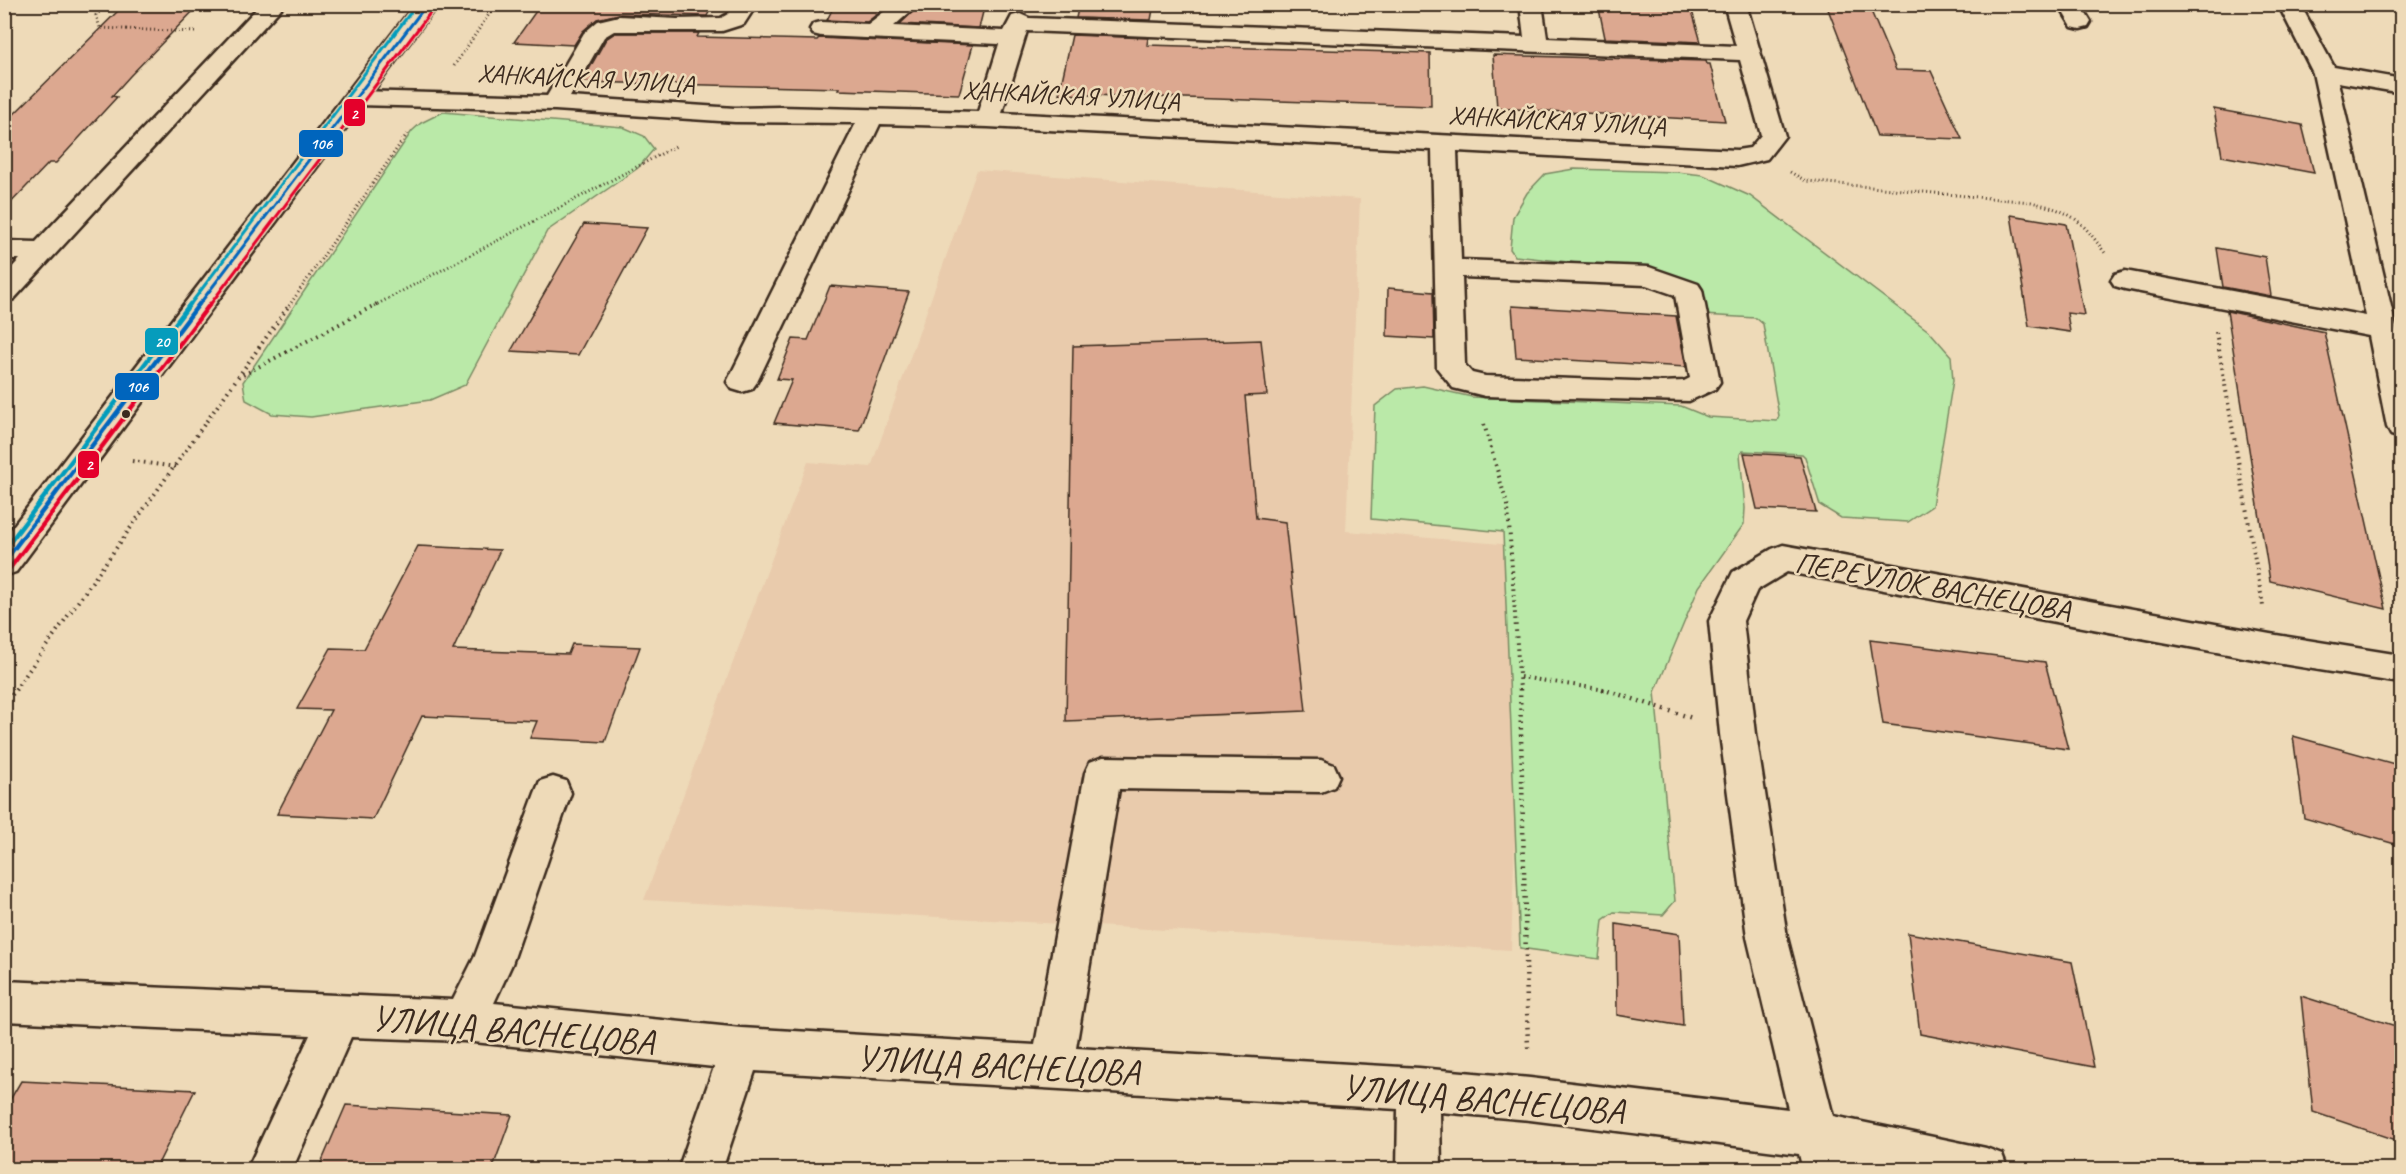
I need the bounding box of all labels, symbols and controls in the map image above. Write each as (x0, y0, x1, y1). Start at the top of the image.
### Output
street label: ХАНКАЙСКАЯ УЛИЦА (477, 56, 696, 101)
street label: ХАНКАЙСКАЯ УЛИЦА (962, 73, 1181, 118)
line badge: 2 (343, 98, 366, 127)
street label: ХАНКАЙСКАЯ УЛИЦА (1448, 98, 1667, 143)
text: 2 (350, 104, 359, 124)
line badge: 106 (298, 129, 344, 158)
text: 106 (310, 134, 333, 154)
line badge: 20 (144, 327, 179, 356)
text: 20 (155, 332, 171, 352)
line badge: 106 (114, 372, 160, 401)
text: 106 (126, 377, 149, 397)
unlabelled marker (120, 408, 132, 420)
line badge: 2 (77, 450, 100, 479)
text: 2 (85, 455, 94, 475)
street label: ПЕРЕУЛОК ВАСНЕЦОВА (1792, 543, 2074, 629)
street label: УЛИЦА ВАСНЕЦОВА (370, 995, 658, 1065)
street label: УЛИЦА ВАСНЕЦОВА (855, 1035, 1142, 1095)
street label: УЛИЦА ВАСНЕЦОВА (1340, 1064, 1628, 1134)

